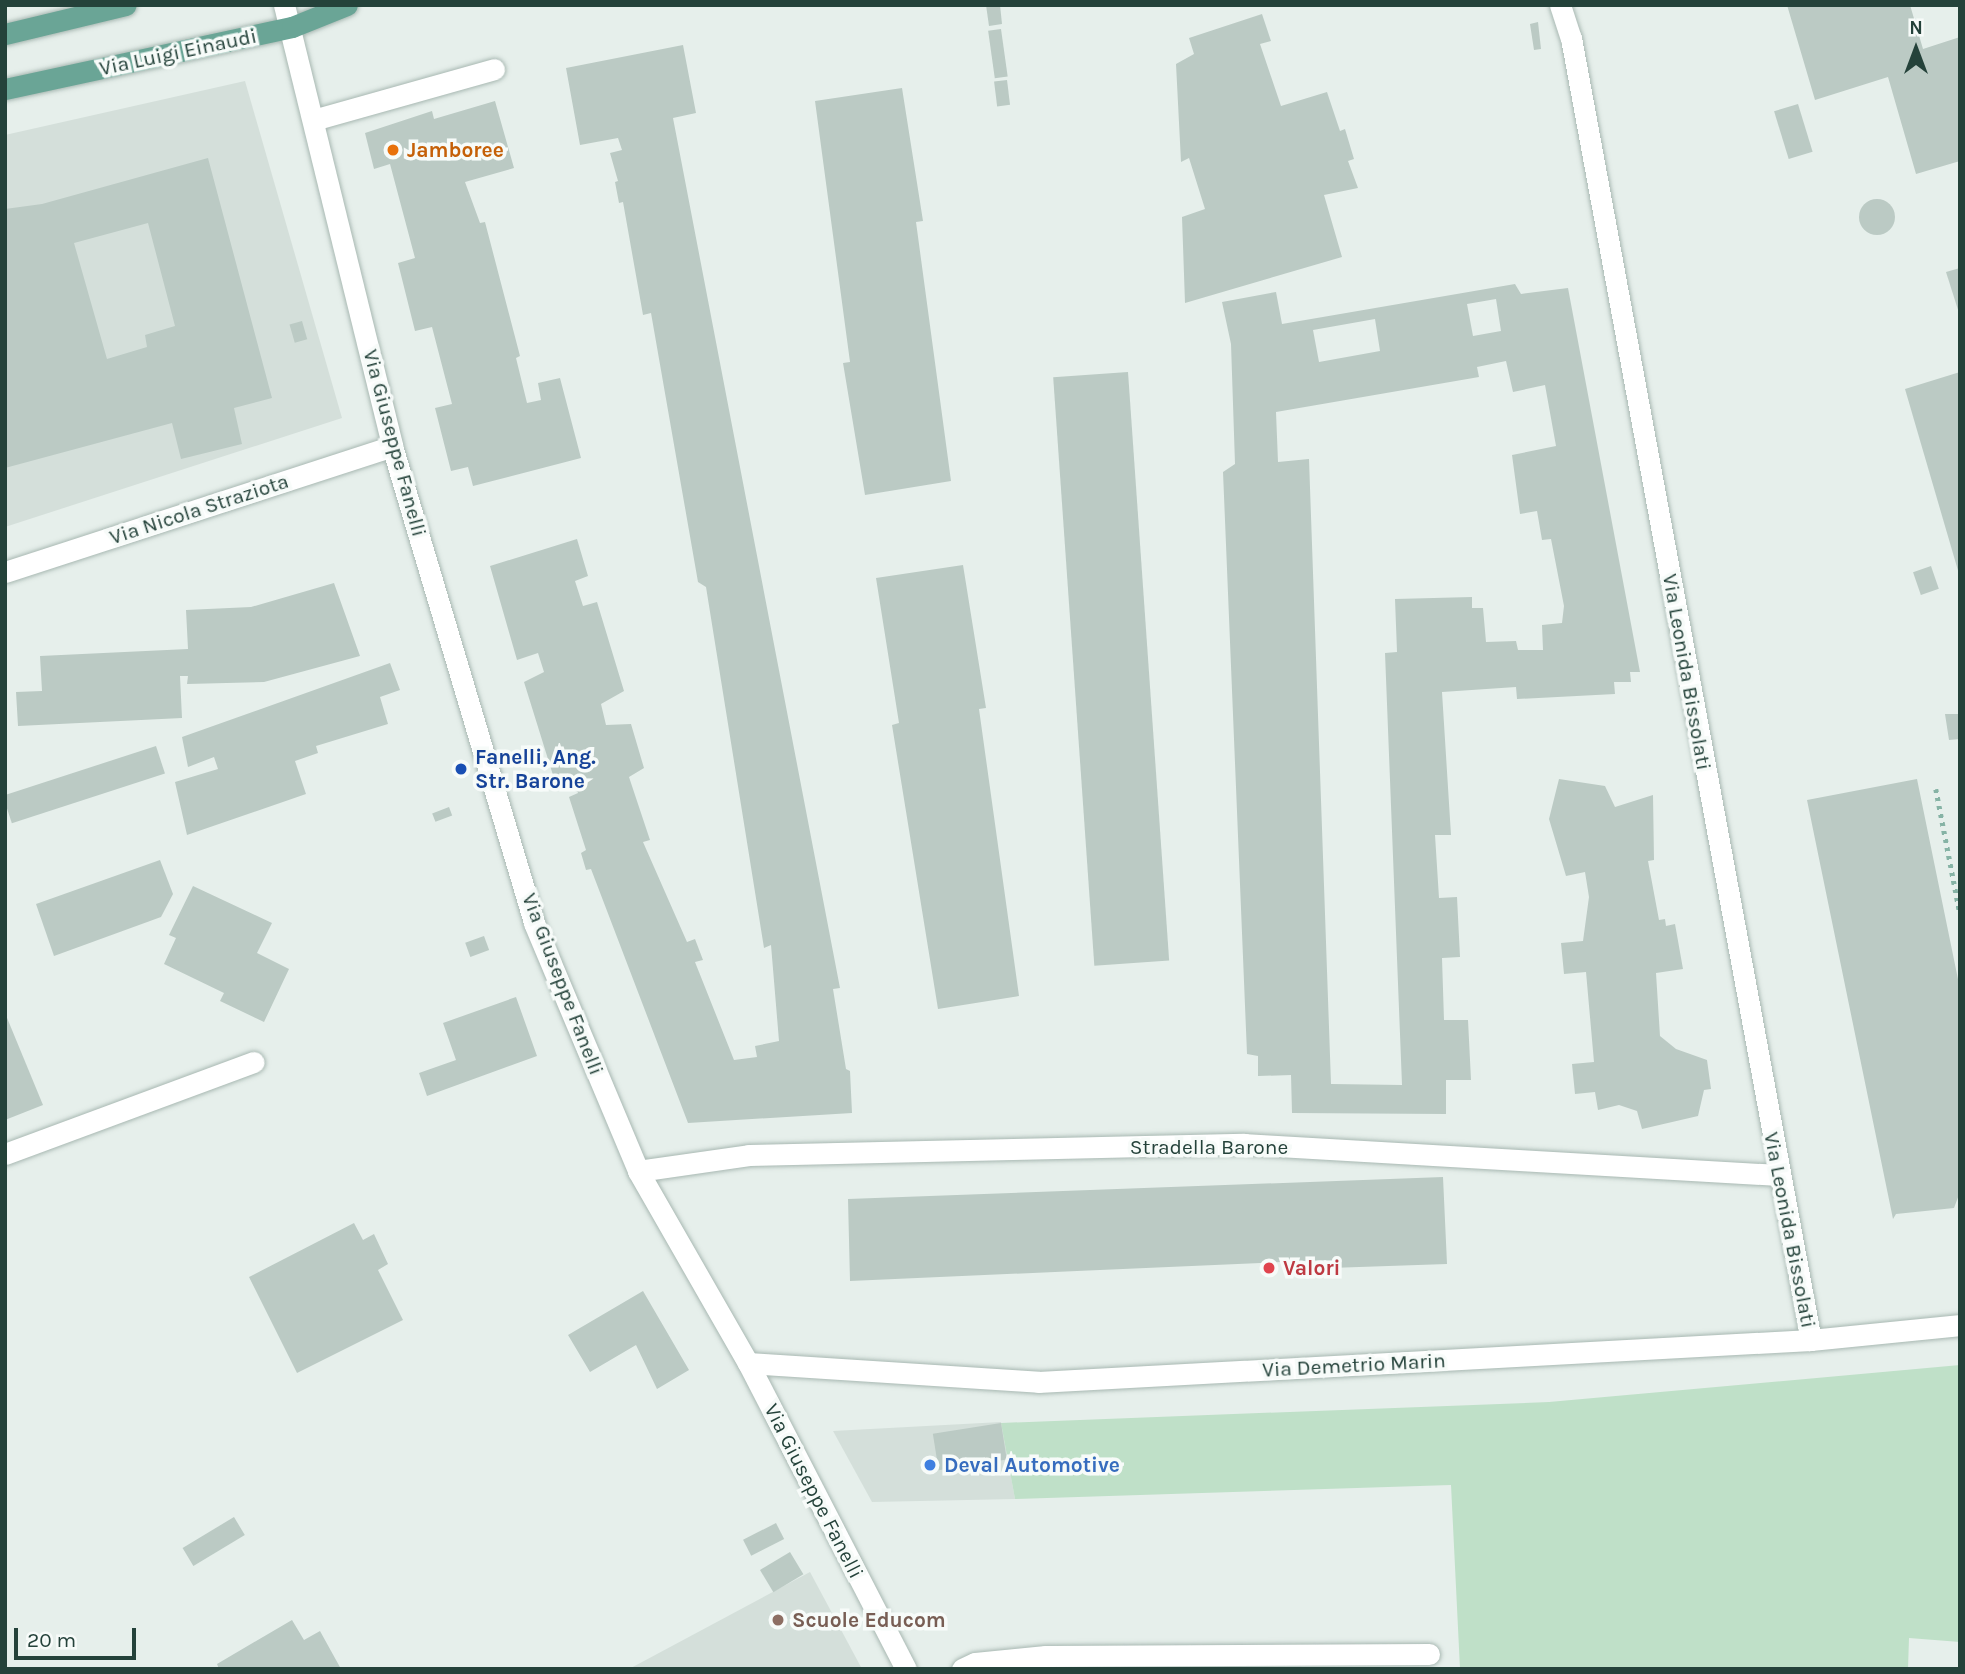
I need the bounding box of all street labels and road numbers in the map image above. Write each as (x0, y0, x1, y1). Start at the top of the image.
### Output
street label: Via Luigi Einaudi (97, 23, 259, 81)
street label: Via Giuseppe Fanelli (358, 347, 432, 539)
street label: Via Nicola Straziota (106, 468, 292, 550)
street label: Via Leonida Bissolati (1657, 572, 1717, 772)
street label: Via Giuseppe Fanelli (517, 889, 609, 1079)
street label: Via Leonida Bissolati (1759, 1130, 1821, 1330)
street label: Stradella Barone (1130, 1134, 1288, 1160)
street label: Via Demetrio Marin (1262, 1348, 1446, 1382)
street label: Via Giuseppe Fanelli (759, 1399, 869, 1583)

